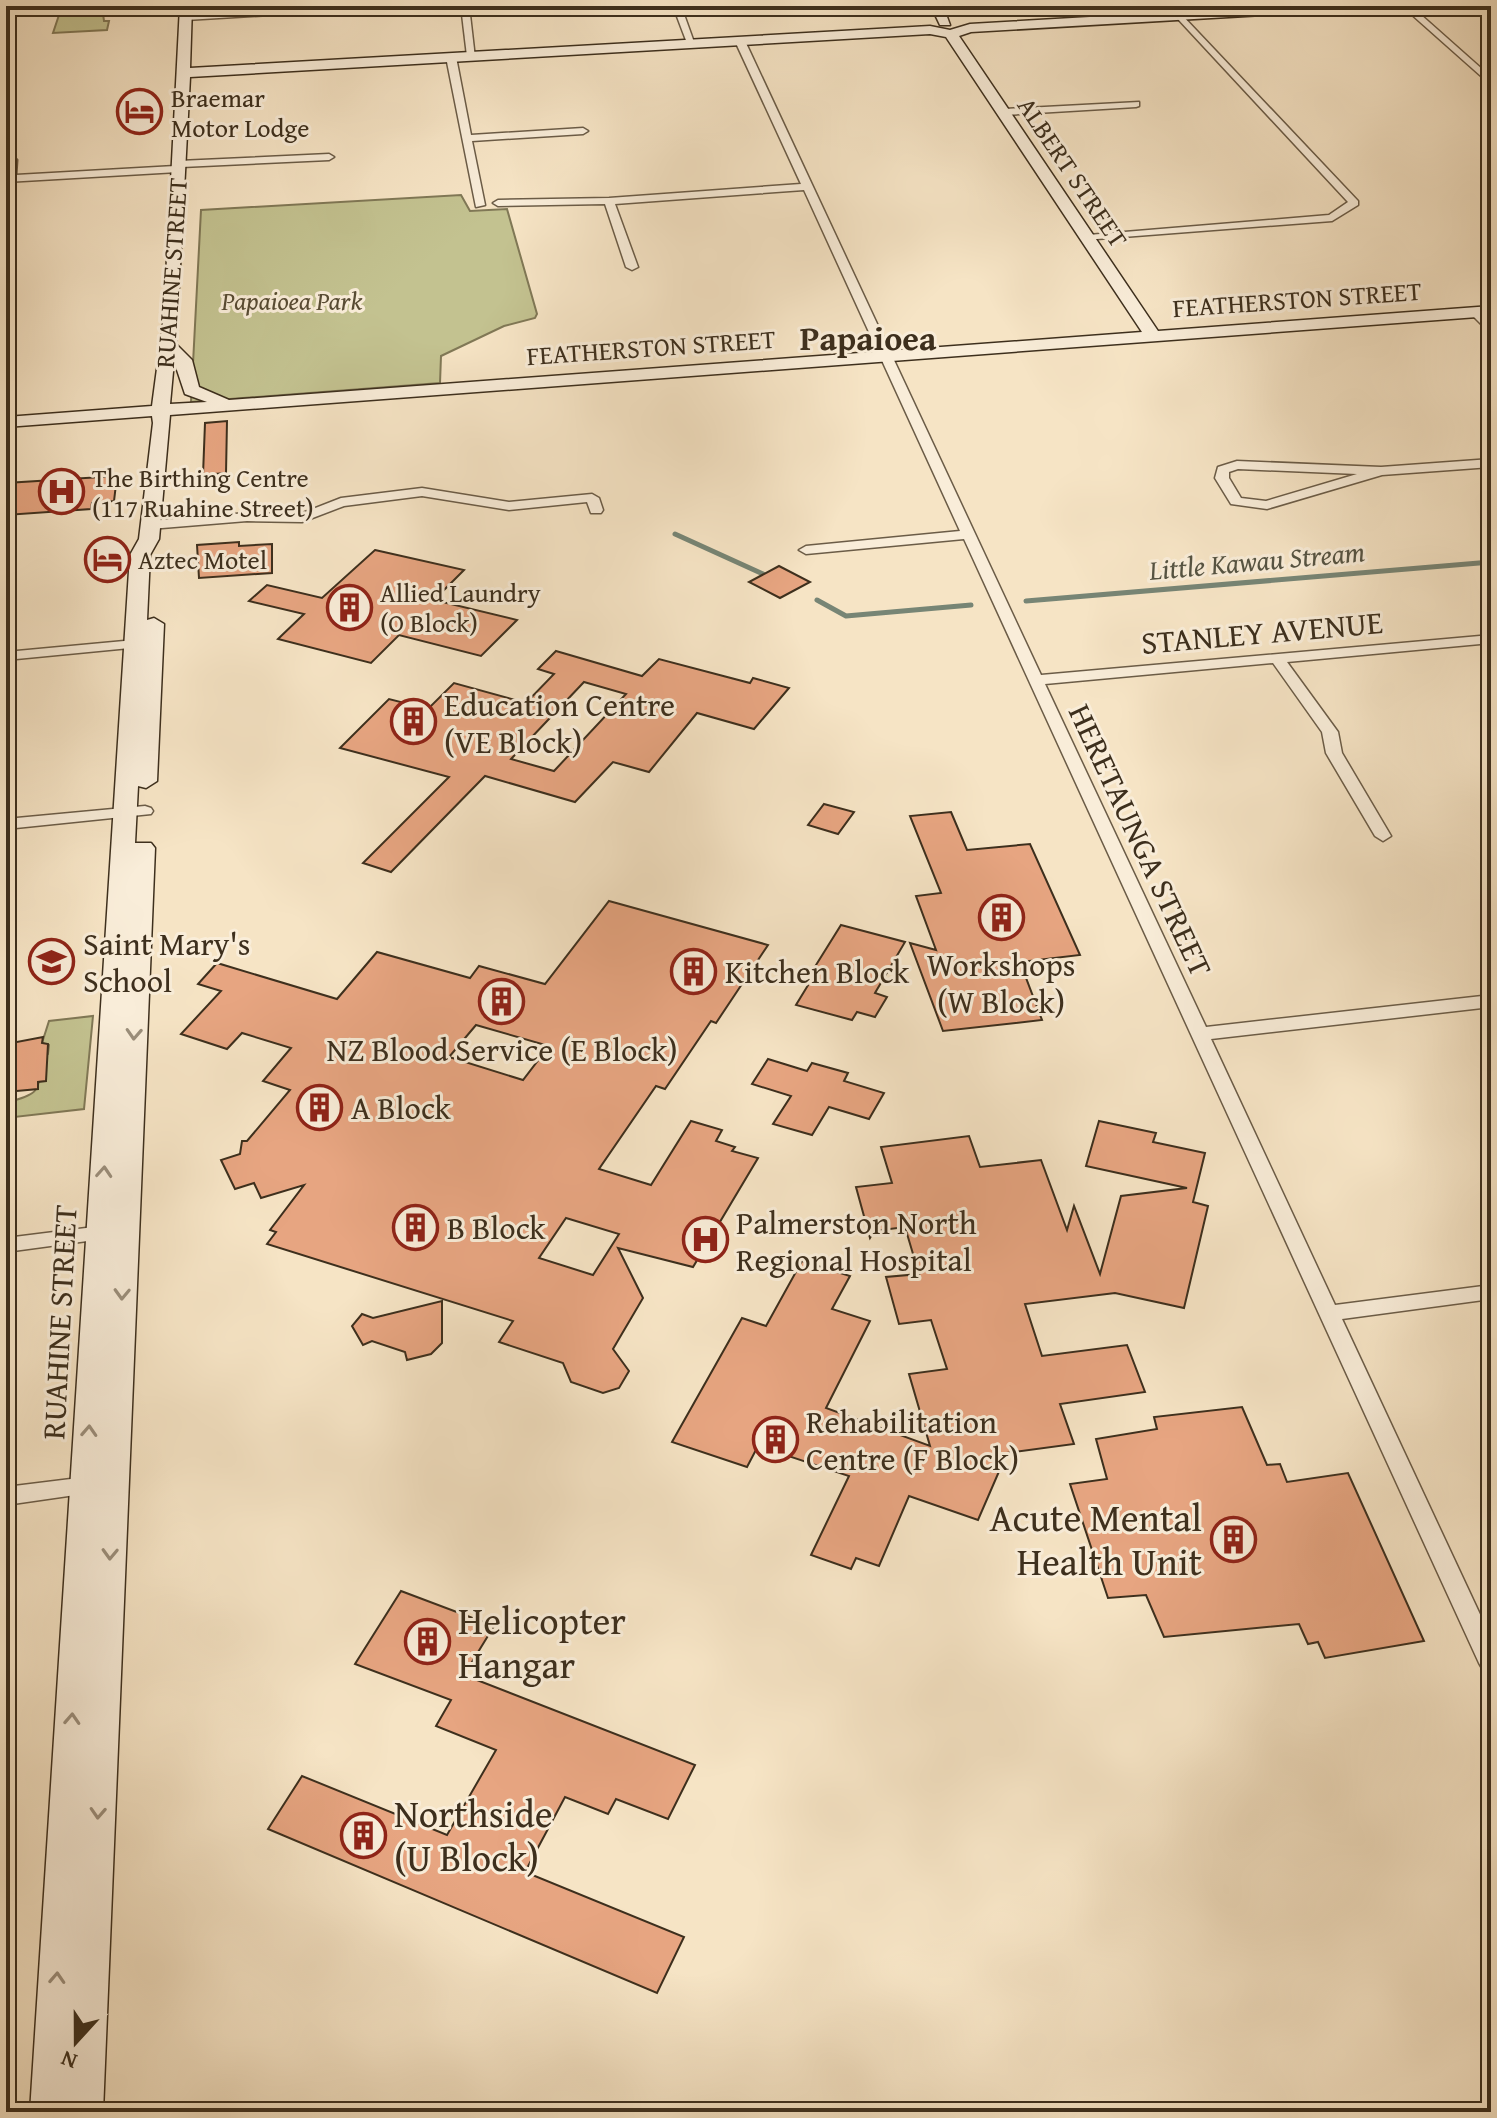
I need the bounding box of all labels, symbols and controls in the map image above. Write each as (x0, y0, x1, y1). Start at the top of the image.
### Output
place label: Braemar Motor Lodge (171, 78, 309, 147)
hotel icon: Braemar Motor Lodge (116, 88, 164, 136)
street label: ALBERT STREET (1008, 89, 1138, 255)
street label: RUAHINE STREET (145, 176, 197, 370)
street label: FEATHERSTON STREET (1171, 271, 1423, 327)
park label: Papaioea Park (221, 281, 363, 320)
district label: Papaioea (800, 313, 937, 362)
street label: FEATHERSTON STREET (525, 319, 777, 375)
place label: The Birthing Centre (117 Ruahine Street) (92, 458, 314, 527)
hospital icon: The Birthing Centre (117 Ruahine Street) (37, 468, 85, 516)
water label: Little Kawau Stream (1146, 530, 1367, 590)
hotel icon: Aztec Motel (83, 535, 131, 583)
place label: Aztec Motel (138, 540, 267, 579)
place label: Allied Laundry (O Block) (380, 573, 541, 642)
building icon: Allied Laundry (O Block) (325, 583, 373, 631)
street label: STANLEY AVENUE (1139, 598, 1385, 666)
place label: Education Centre (VE Block) (444, 681, 675, 765)
street label: HERETAUNGA STREET (1057, 696, 1225, 984)
building icon: Education Centre (VE Block) (389, 698, 437, 746)
building icon: Workshops (W Block) (977, 893, 1025, 941)
place label: Saint Mary's School (83, 920, 250, 1004)
school or university icon: Saint Mary's School (28, 937, 76, 985)
place label: Workshops (W Block) (927, 941, 1075, 1025)
building icon: Kitchen Block (670, 947, 718, 995)
place label: Kitchen Block (725, 948, 910, 995)
building icon: NZ Blood Service (E Block) (478, 978, 526, 1026)
place label: NZ Blood Service (E Block) (326, 1026, 678, 1073)
one-way arrow (125, 1028, 142, 1041)
building icon: A Block (296, 1083, 344, 1131)
place label: A Block (351, 1084, 452, 1131)
one-way arrow (95, 1165, 112, 1178)
place label: Palmerston North Regional Hospital (736, 1199, 977, 1283)
street label: RUAHINE STREET (29, 1203, 89, 1441)
building icon: B Block (392, 1203, 440, 1251)
place label: B Block (447, 1204, 546, 1251)
hospital icon: Palmerston North Regional Hospital (681, 1216, 729, 1264)
one-way arrow (113, 1288, 130, 1301)
place label: Rehabilitation Centre (F Block) (806, 1398, 1019, 1482)
building icon: Rehabilitation Centre (F Block) (751, 1415, 799, 1463)
one-way arrow (80, 1424, 97, 1437)
place label: Acute Mental Health Unit (990, 1489, 1202, 1589)
building icon: Acute Mental Health Unit (1209, 1515, 1257, 1563)
one-way arrow (102, 1548, 119, 1561)
place label: Helicopter Hangar (458, 1592, 626, 1692)
building icon: Helicopter Hangar (403, 1618, 451, 1666)
one-way arrow (63, 1712, 80, 1725)
place label: Northside (U Block) (394, 1785, 553, 1885)
one-way arrow (90, 1807, 107, 1820)
building icon: Northside (U Block) (339, 1811, 387, 1859)
one-way arrow (48, 1971, 65, 1984)
north arrow (36, 2002, 116, 2082)
text: N (56, 2043, 81, 2078)

